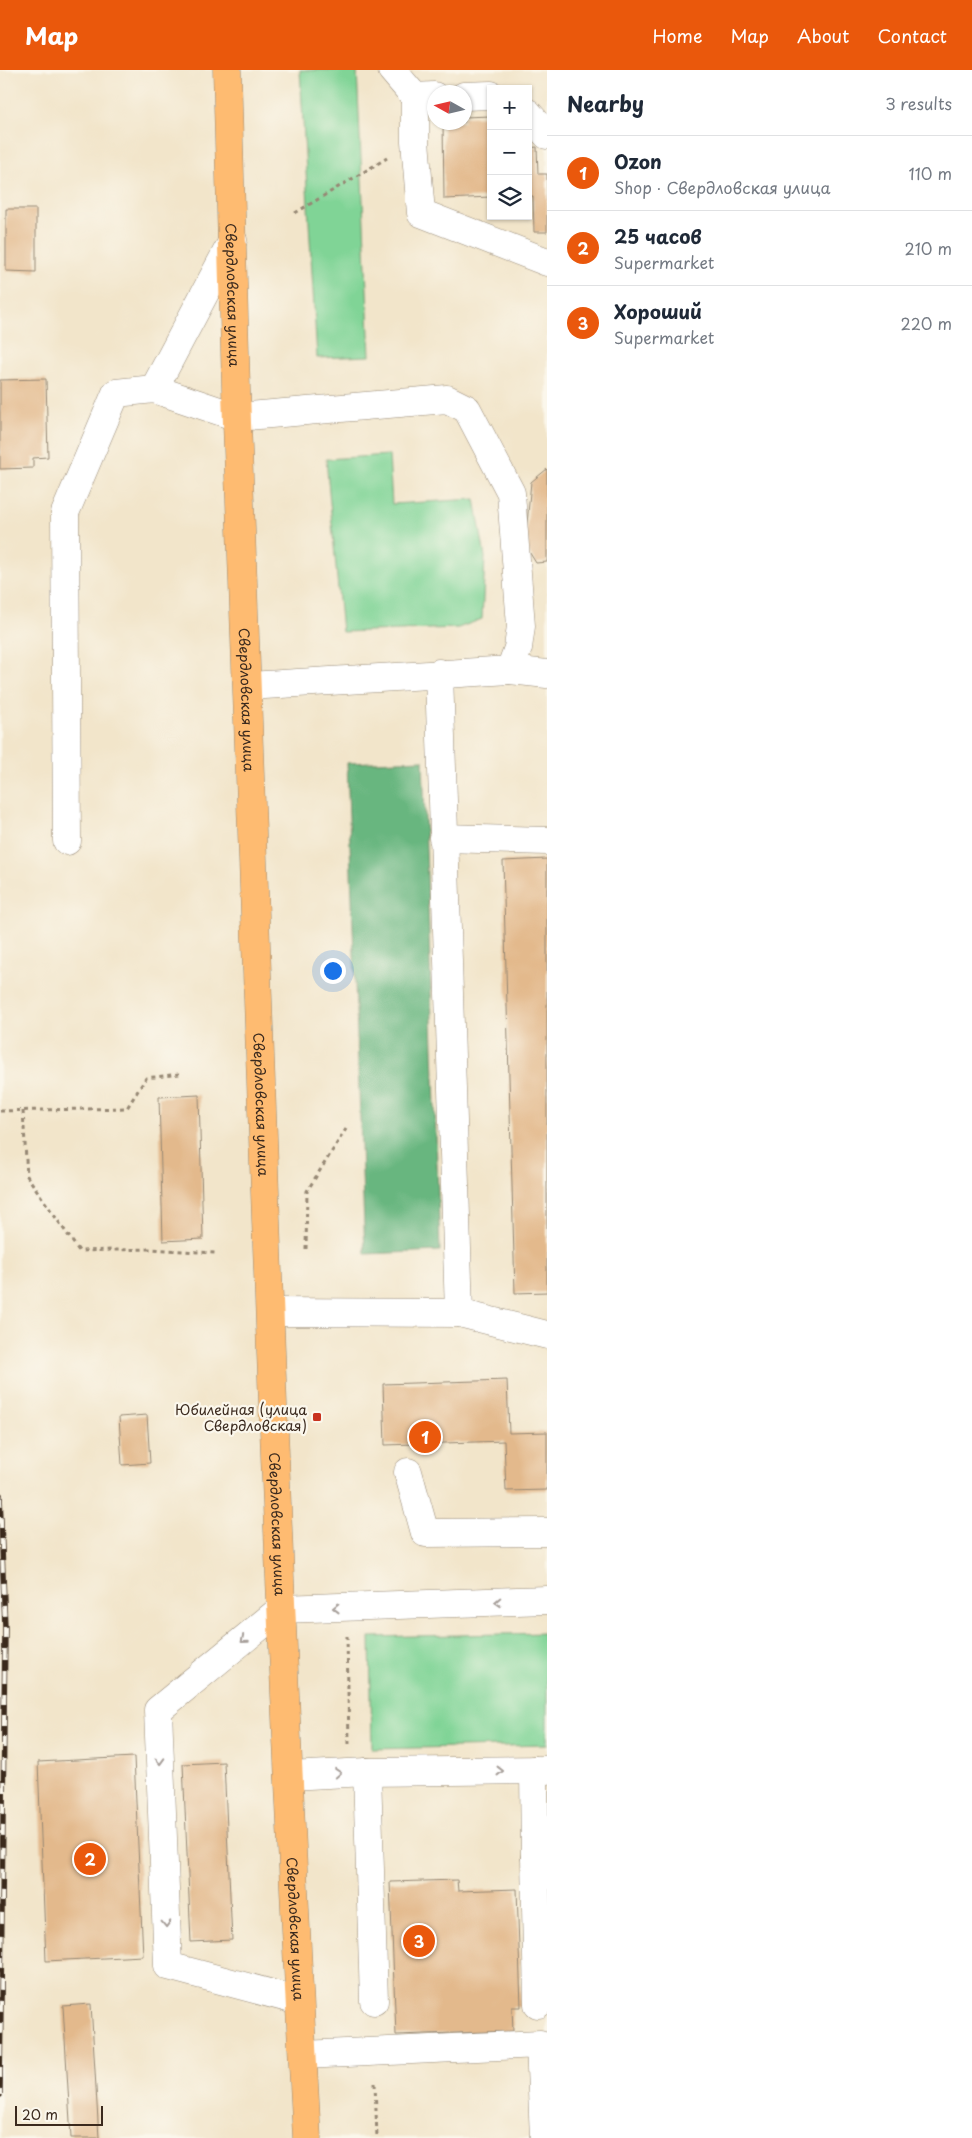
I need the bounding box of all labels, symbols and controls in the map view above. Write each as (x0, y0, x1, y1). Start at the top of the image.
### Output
text: Map (25, 17, 78, 53)
text: Home (652, 22, 702, 49)
text: Map (730, 22, 769, 49)
text: About (797, 22, 849, 49)
text: Contact (877, 22, 947, 49)
north arrow (427, 85, 472, 130)
map controls (487, 85, 532, 220)
button: + (487, 85, 532, 130)
text: Nearby (567, 87, 644, 119)
text: 3 results (885, 91, 952, 115)
button: − (487, 130, 532, 175)
text: Ozon (614, 147, 662, 175)
text: 1 (579, 161, 587, 185)
text: 110 m (909, 161, 952, 185)
button: layers (487, 175, 532, 220)
text: Shop · Свердловская улица (614, 175, 831, 199)
text: 25 часов (614, 222, 702, 250)
street label: Свердловская улица (221, 223, 246, 367)
text: 2 (577, 236, 589, 260)
text: 210 m (904, 236, 952, 260)
text: Supermarket (614, 250, 714, 274)
text: Хороший (614, 297, 702, 325)
text: 3 (578, 311, 588, 335)
text: 220 m (901, 311, 952, 335)
text: Supermarket (614, 325, 714, 349)
street label: Свердловская улица (234, 627, 260, 772)
your location (320, 958, 346, 984)
street label: Свердловская улица (249, 1032, 275, 1177)
place label: Юбилейная (улица Свердловская) (175, 1399, 307, 1436)
marker: Юбилейная (улица Свердловская) (311, 1411, 323, 1423)
pin: 1 (409, 1418, 441, 1456)
street label: Свердловская улица (264, 1452, 291, 1597)
one-way arrow (494, 1597, 502, 1607)
one-way arrow (332, 1602, 340, 1613)
one-way arrow (240, 1634, 249, 1643)
one-way arrow (154, 1758, 165, 1766)
one-way arrow (497, 1766, 505, 1776)
one-way arrow (334, 1768, 342, 1779)
pin: 2 (74, 1840, 106, 1878)
street label: Свердловская улица (282, 1856, 310, 2001)
one-way arrow (161, 1920, 172, 1928)
pin: 3 (403, 1922, 435, 1960)
scale bar (15, 2103, 102, 2126)
text: 20 m (22, 2104, 58, 2125)

